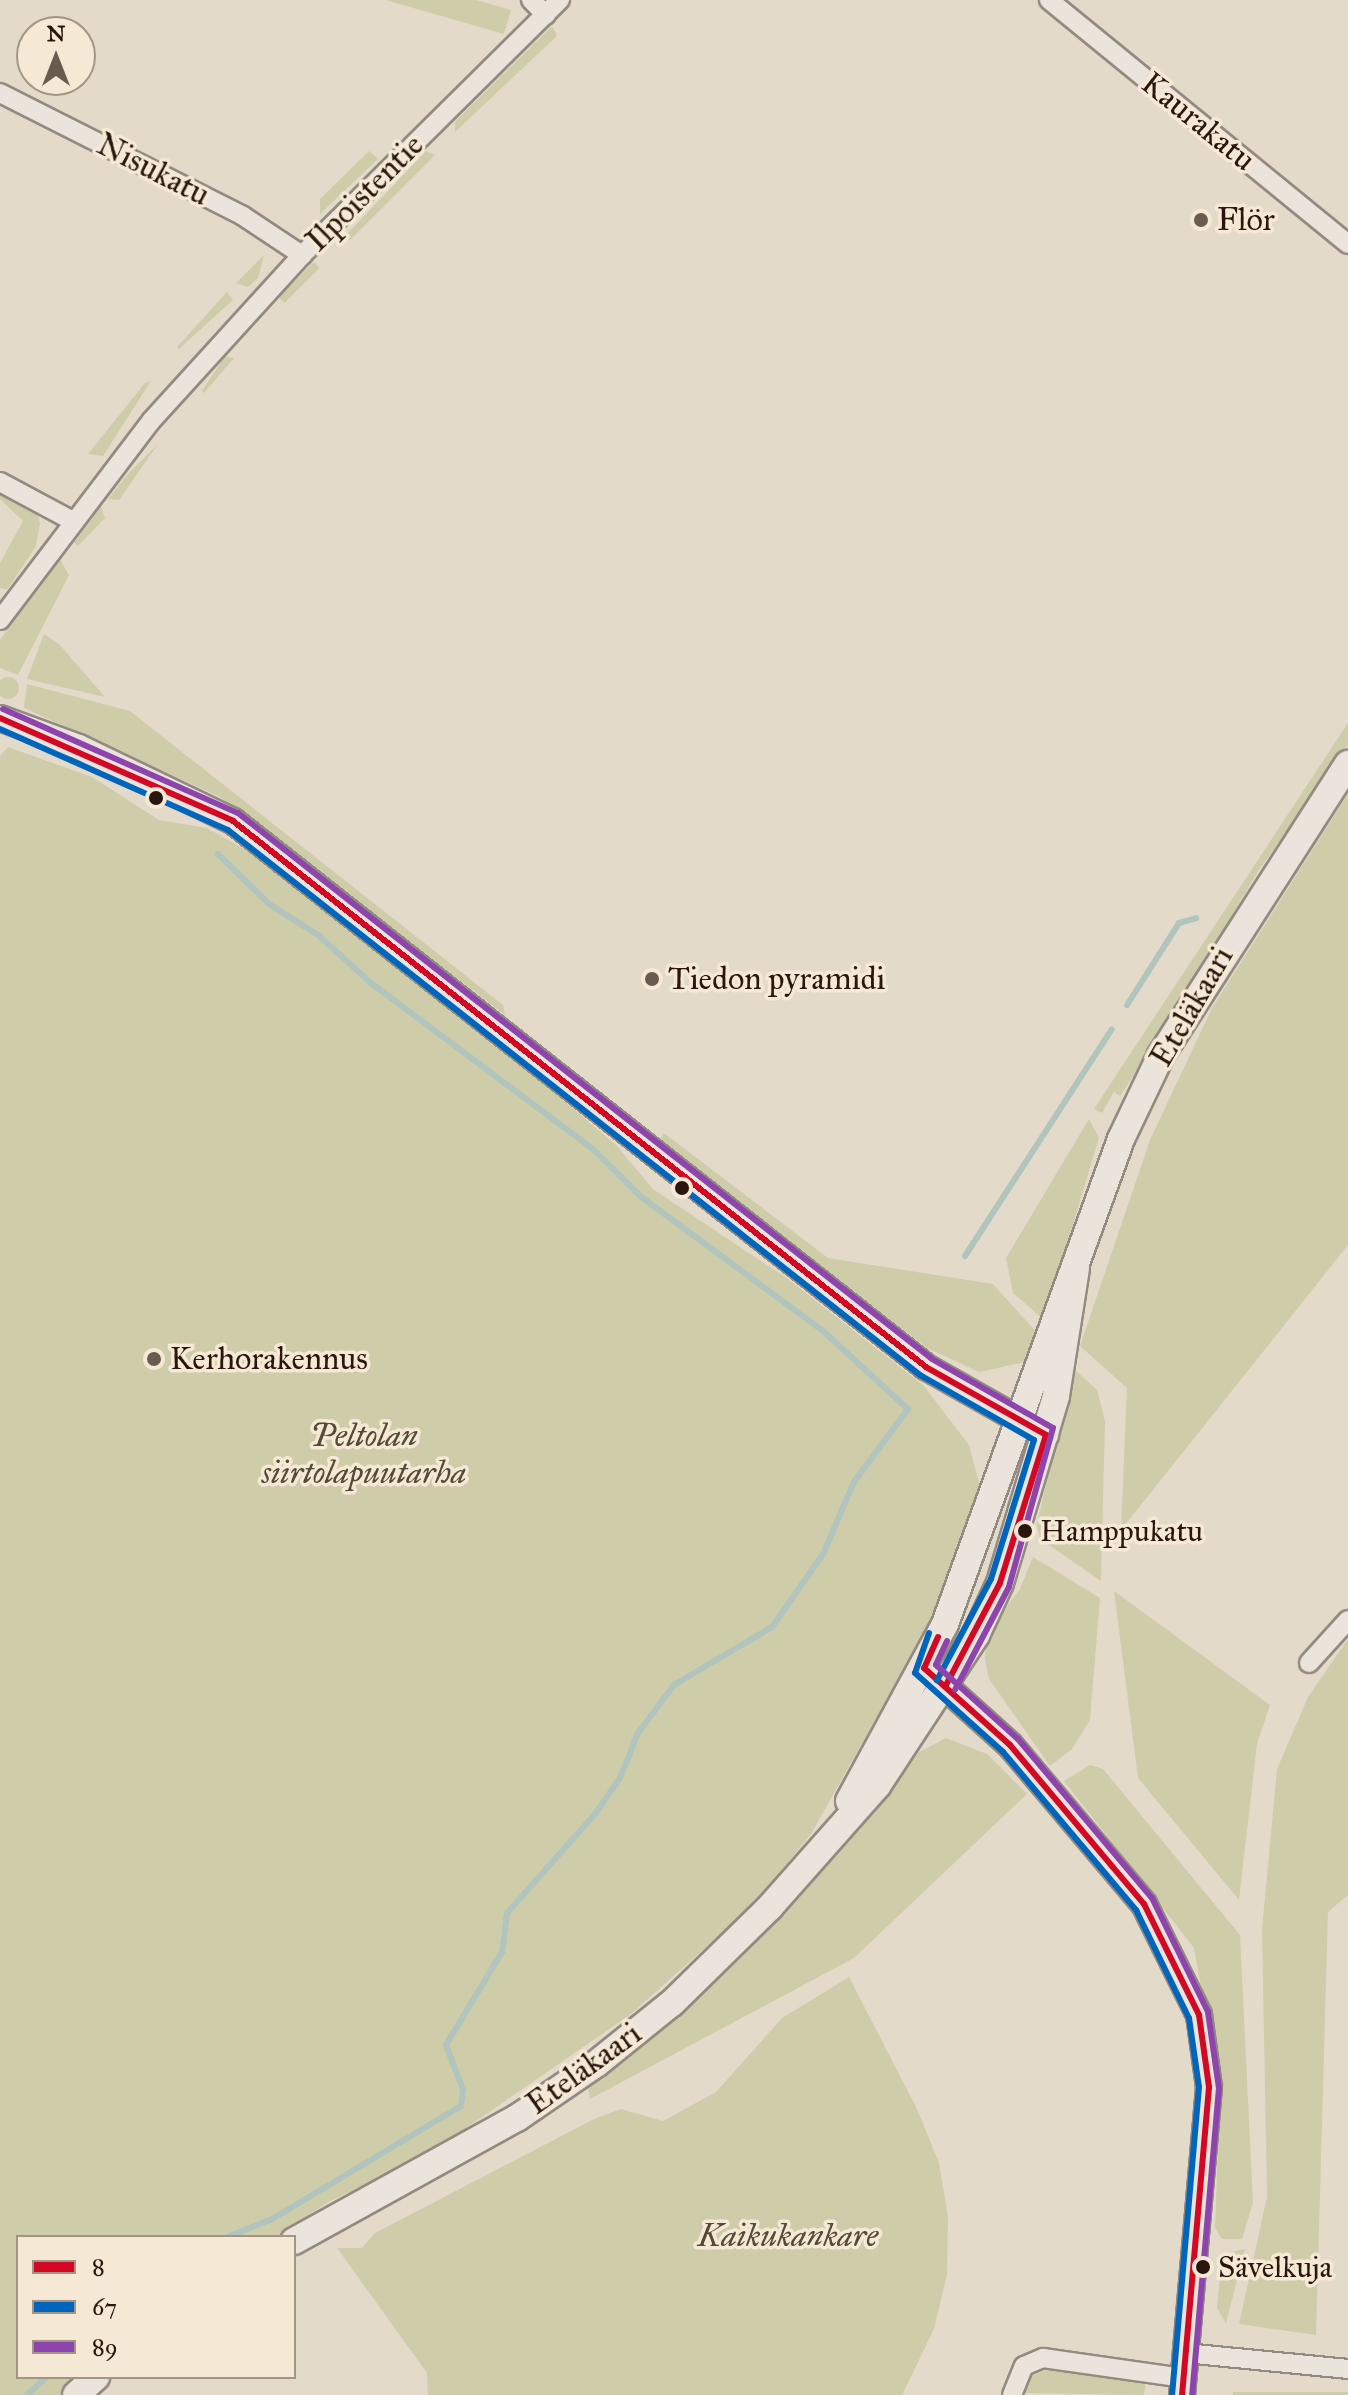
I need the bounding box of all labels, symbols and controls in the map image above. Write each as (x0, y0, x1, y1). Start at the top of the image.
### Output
north arrow (16, 16, 96, 96)
text: N (47, 20, 65, 47)
street label: Kaurakatu (1133, 64, 1263, 180)
street label: Nisukatu (90, 125, 216, 215)
street label: Ilpoistentie (298, 126, 432, 260)
place label: Flör (1217, 201, 1275, 239)
marker: Flör (1192, 211, 1210, 229)
unlabelled marker (148, 790, 164, 806)
street label: Eteläkaari (1142, 940, 1242, 1074)
place label: Tiedon pyramidi (668, 960, 885, 998)
marker: Tiedon pyramidi (643, 970, 661, 988)
unlabelled marker (674, 1180, 690, 1196)
place label: Kerhorakennus (170, 1340, 368, 1378)
marker: Kerhorakennus (145, 1350, 163, 1368)
park label: Peltolan siirtolapuutarha (262, 1418, 466, 1493)
place label: Hamppukatu (1040, 1513, 1203, 1549)
marker: Hamppukatu (1017, 1523, 1033, 1539)
street label: Eteläkaari (519, 2015, 649, 2123)
park label: Kaikukankare (698, 2217, 878, 2255)
legend (16, 2235, 296, 2379)
place label: Sävelkuja (1218, 2249, 1332, 2285)
text: 8 (92, 2252, 105, 2282)
marker: Sävelkuja (1195, 2259, 1211, 2275)
text: 67 (92, 2292, 117, 2322)
text: 89 (92, 2332, 118, 2362)

